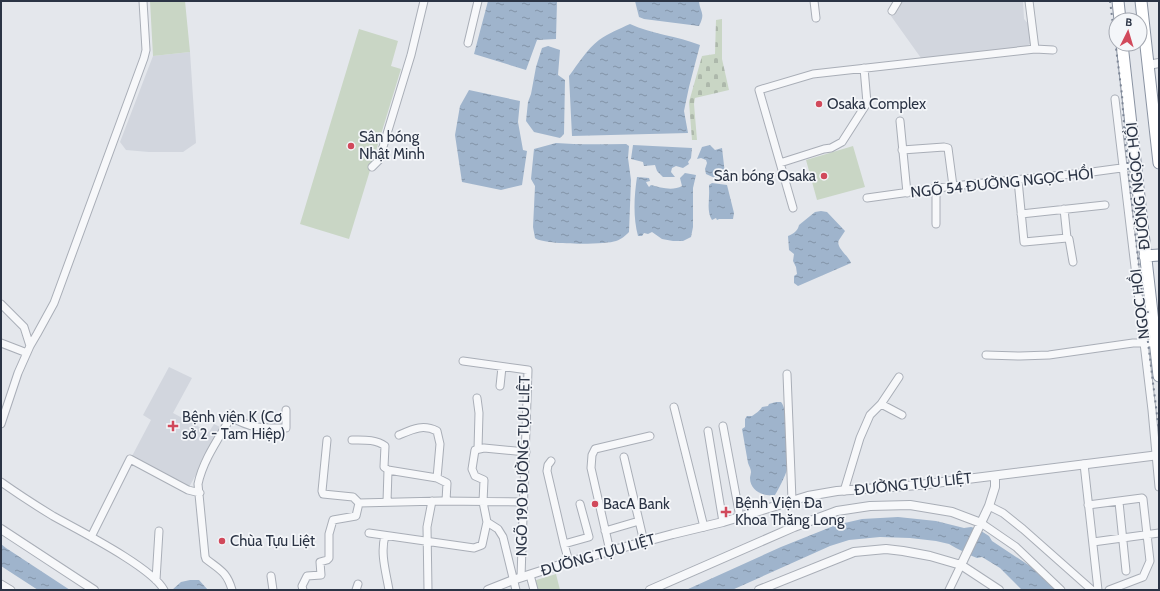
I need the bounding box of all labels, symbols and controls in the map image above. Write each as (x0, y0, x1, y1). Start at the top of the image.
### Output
north arrow (1108, 12, 1148, 52)
text: B (1125, 15, 1133, 29)
place label: Osaka Complex (827, 95, 926, 113)
marker: Osaka Complex (814, 99, 824, 109)
street label: ĐƯỜNG NGỌC HỒI (1119, 121, 1154, 251)
place label: Sân bóng Nhật Minh (359, 128, 425, 163)
marker: Sân bóng Nhật Minh (346, 141, 356, 151)
street label: NGÕ 54 ĐƯỜNG NGỌC HỒI (909, 161, 1094, 202)
place label: Sân bóng Osaka (714, 167, 817, 185)
marker: Sân bóng Osaka (819, 171, 829, 181)
street label: NGỌC HỒI (1124, 268, 1153, 341)
street label: NGÕ 190 ĐƯỜNG TỰU LIỆT (511, 375, 534, 557)
place label: Bệnh viện K (Cơ sở 2 - Tam Hiệp) (182, 408, 286, 443)
marker: Bệnh viện K (Cơ sở 2 - Tam Hiệp) (167, 420, 179, 432)
street label: ĐƯỜNG TỰU LIỆT (853, 468, 973, 499)
place label: Bệnh Viện Đa Khoa Thăng Long (735, 494, 845, 529)
place label: BacA Bank (603, 495, 670, 513)
marker: BacA Bank (590, 499, 600, 509)
marker: Bệnh Viện Đa Khoa Thăng Long (720, 506, 732, 518)
street label: ĐƯỜNG TỰU LIỆT (538, 529, 657, 580)
place label: Chùa Tựu Liệt (230, 532, 315, 550)
marker: Chùa Tựu Liệt (217, 536, 227, 546)

